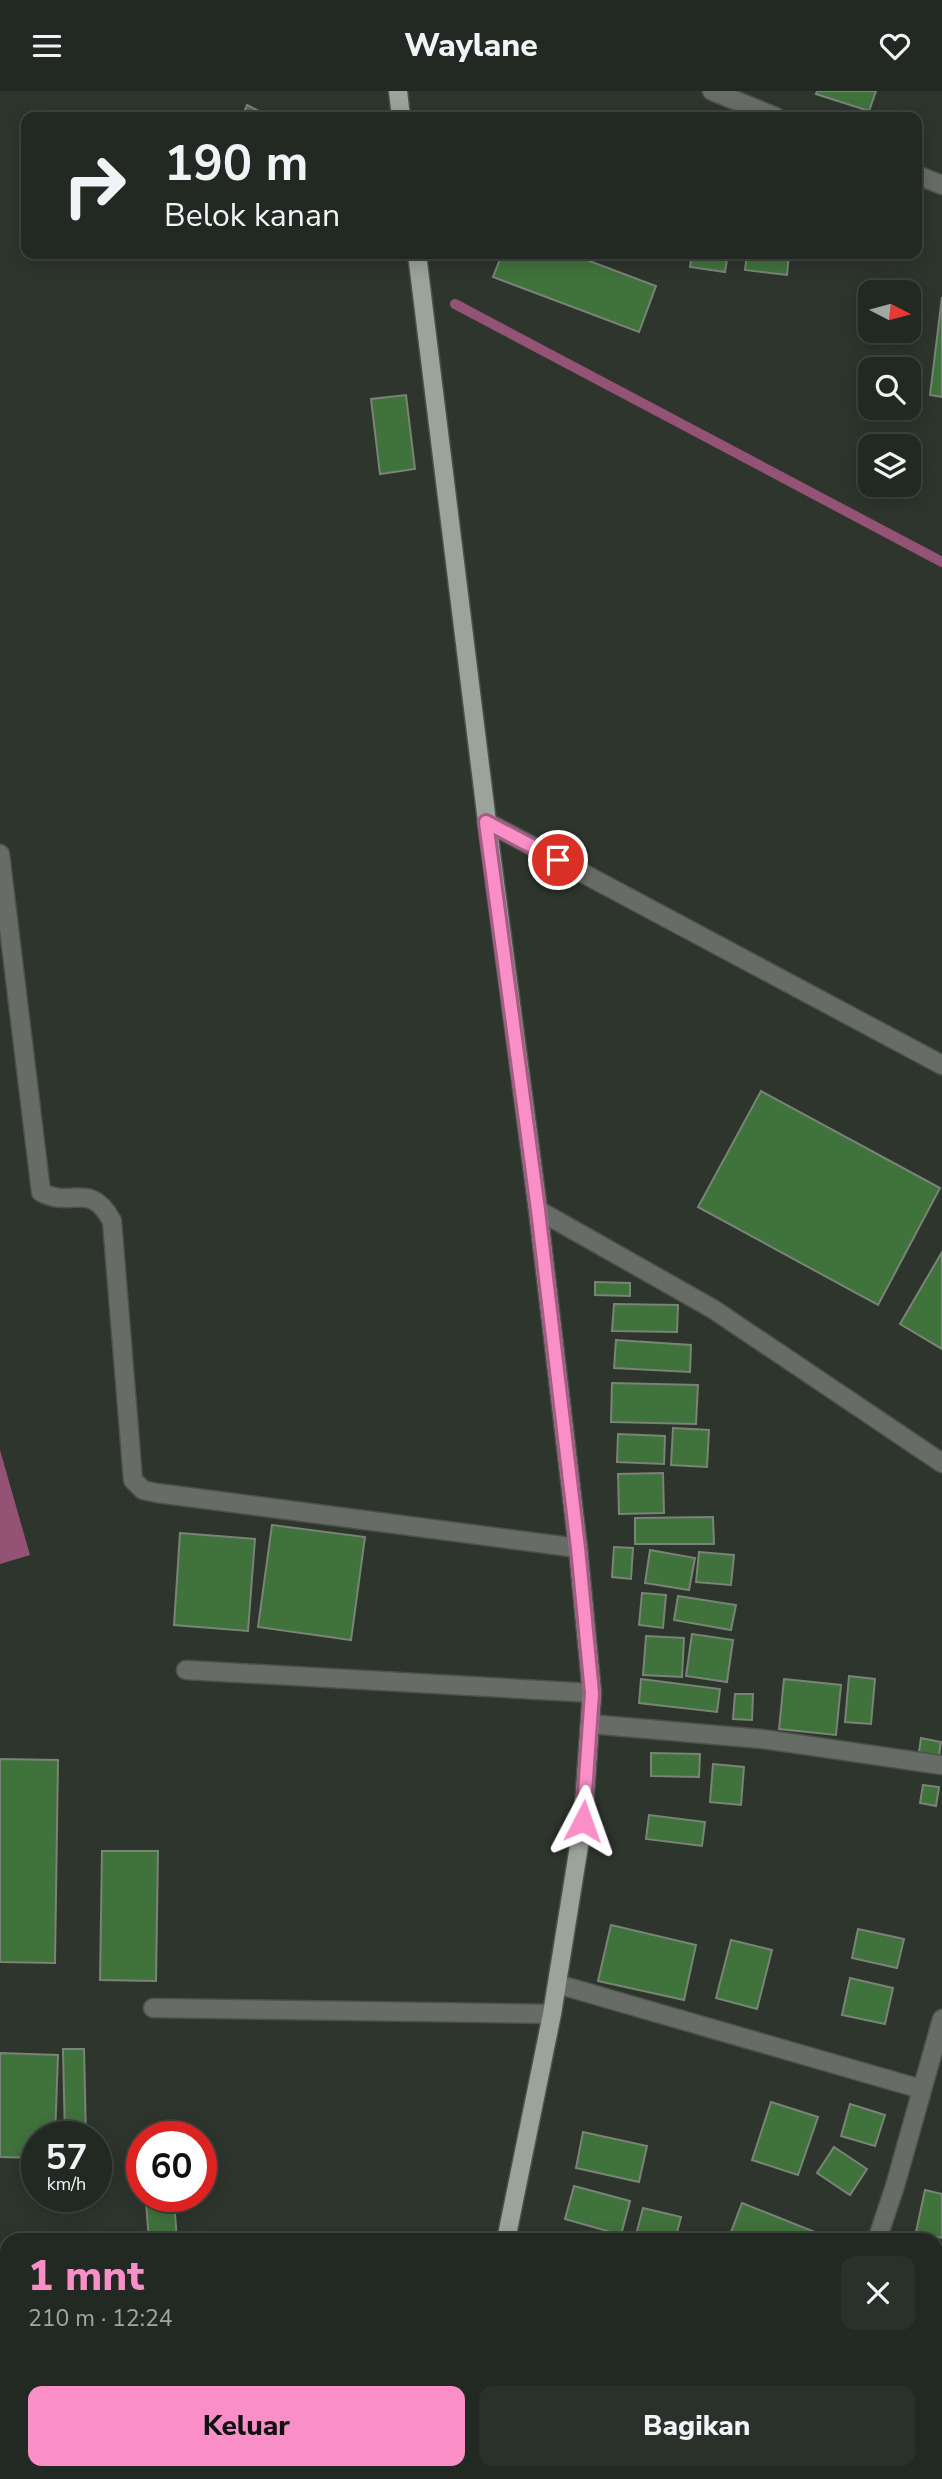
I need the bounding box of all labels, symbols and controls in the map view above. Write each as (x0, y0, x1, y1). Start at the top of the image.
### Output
text: Waylane (404, 24, 538, 67)
icon: menu (28, 27, 66, 65)
icon: heart (876, 27, 914, 65)
text: 190 m (164, 130, 308, 197)
icon: right (49, 140, 140, 231)
text: Belok kanan (164, 194, 340, 237)
north arrow (858, 280, 920, 343)
map controls (858, 280, 921, 497)
button: search (858, 357, 921, 420)
button: layers (858, 434, 921, 497)
pin (528, 830, 588, 890)
icon: arrive (539, 841, 577, 879)
position arrow (546, 1784, 620, 1858)
speed limit sign: 60 (126, 2121, 217, 2212)
text: 57 (45, 2134, 88, 2181)
text: km/h (47, 2172, 86, 2196)
text: 1 mnt (28, 2248, 144, 2305)
button: close (841, 2256, 915, 2330)
text: 210 m · 12:24 (28, 2303, 173, 2334)
button: Keluar (28, 2386, 465, 2466)
button: Bagikan (479, 2386, 915, 2466)

